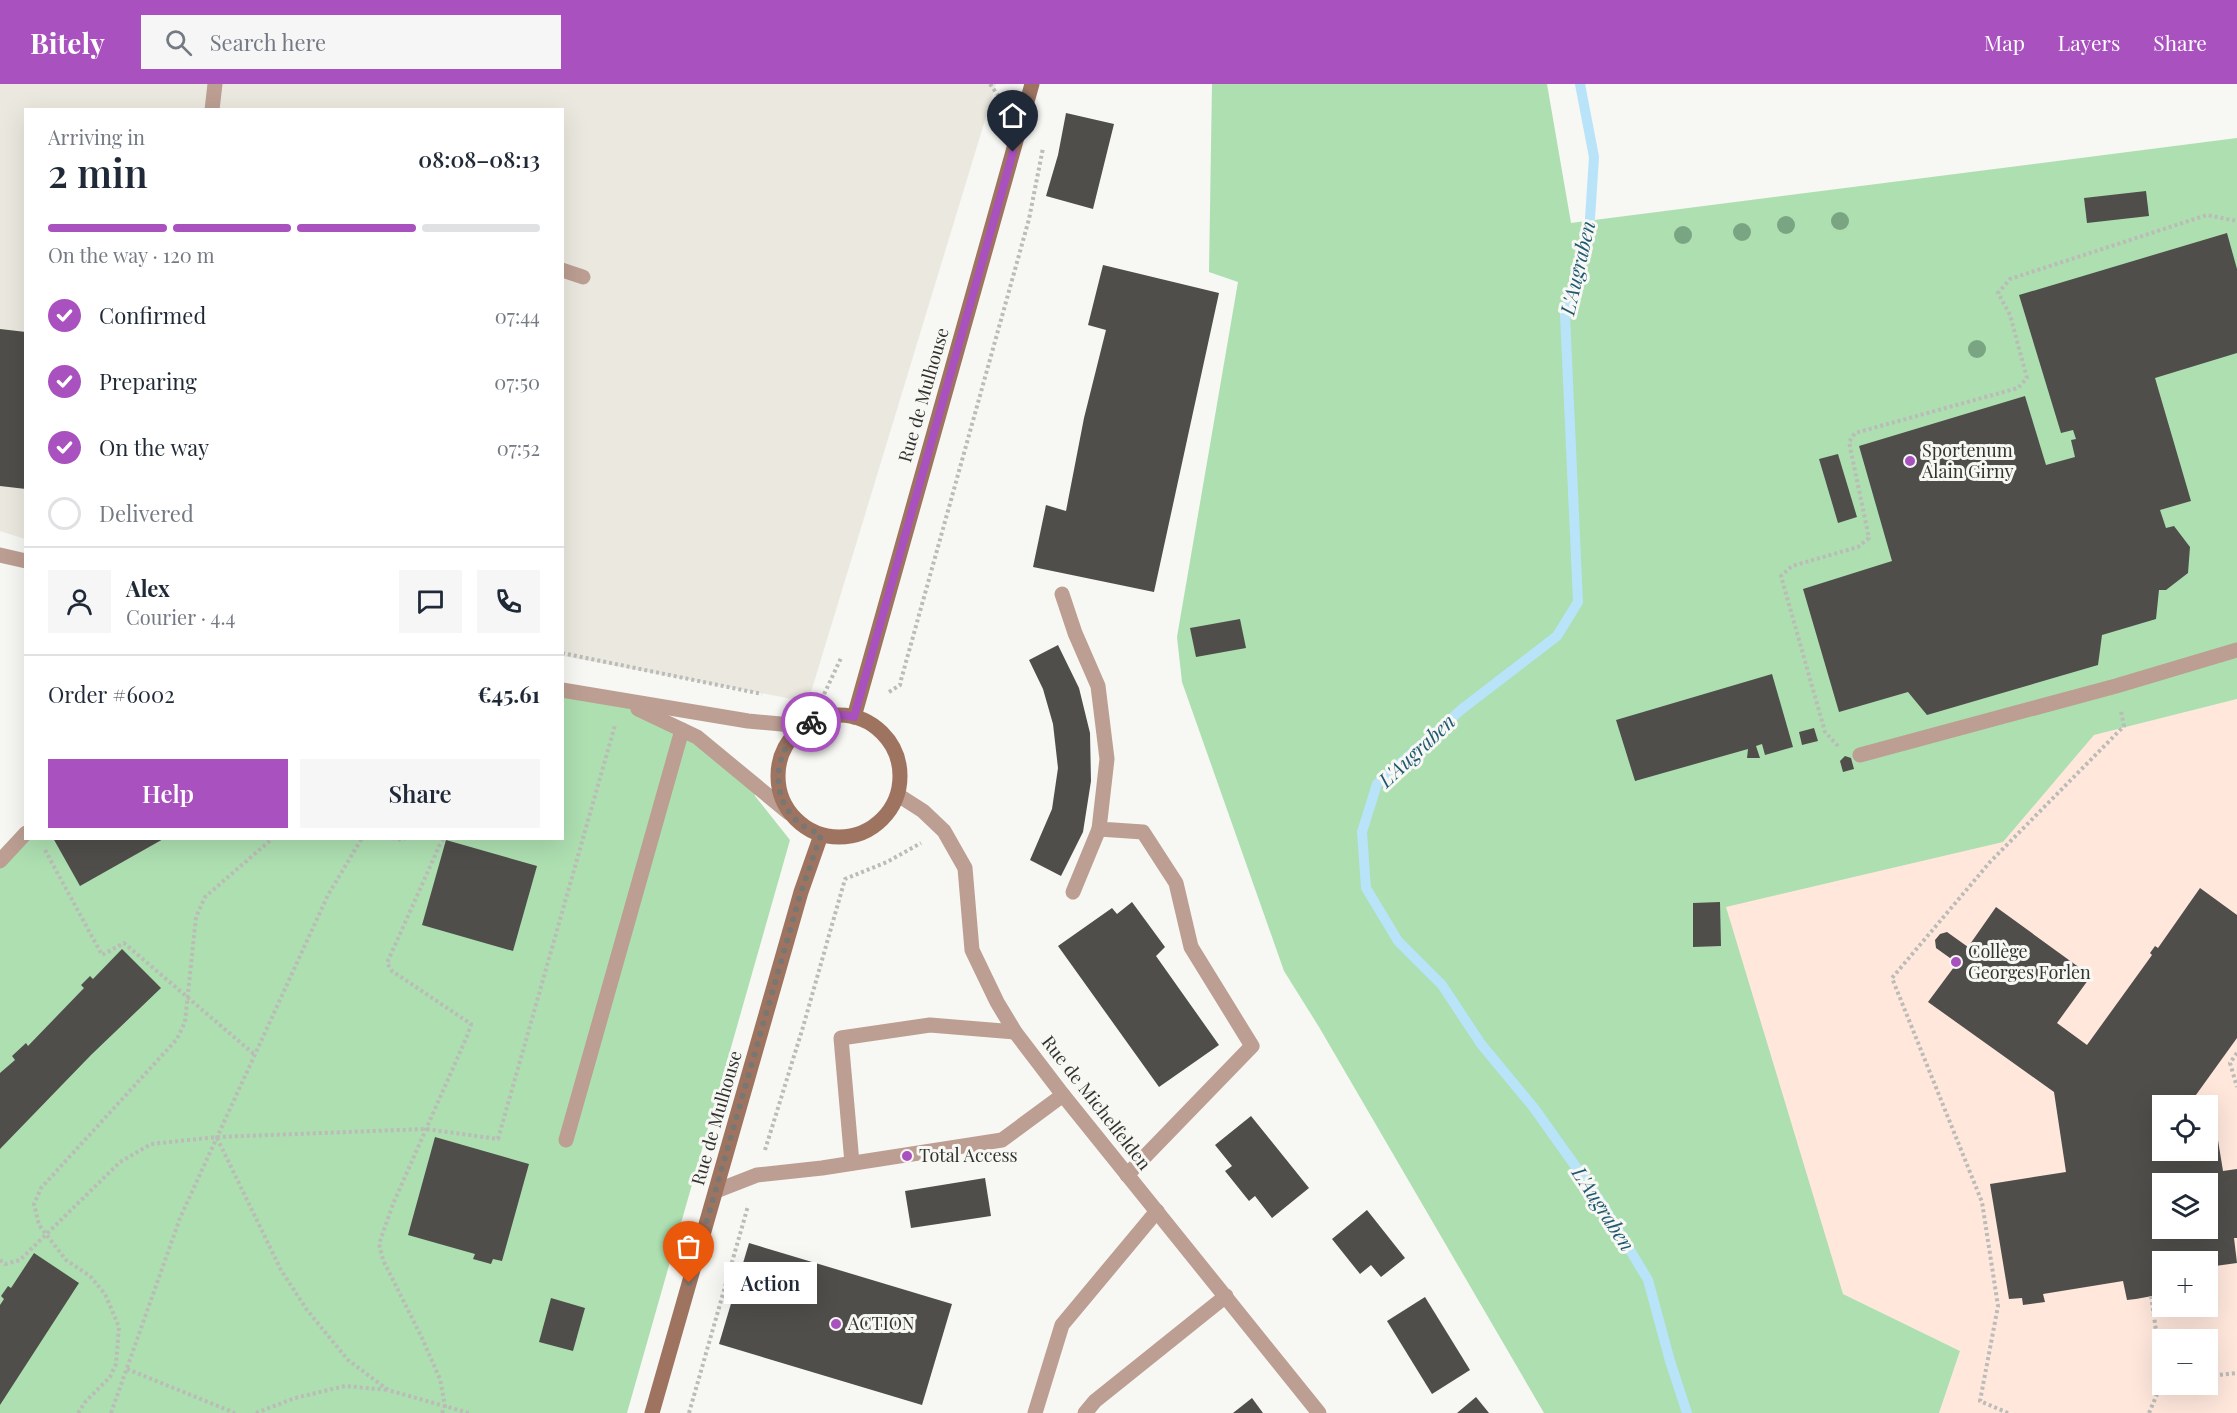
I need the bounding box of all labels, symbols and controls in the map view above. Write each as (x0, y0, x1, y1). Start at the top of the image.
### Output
search box (141, 15, 561, 69)
text: Bitely (30, 24, 105, 61)
icon: search (162, 26, 195, 59)
text: Search here (210, 27, 326, 57)
text: Map (1984, 28, 2025, 56)
text: Layers (2058, 28, 2120, 56)
text: Share (2153, 28, 2207, 56)
pin (987, 90, 1038, 152)
icon: home (996, 99, 1029, 132)
text: Arriving in (48, 123, 145, 150)
text: 08:08–08:13 (418, 144, 540, 174)
text: 2 min (48, 146, 148, 198)
water label: L'Augraben (1552, 218, 1600, 318)
text: On the way · 120 m (48, 241, 215, 268)
icon: check (48, 299, 81, 332)
text: Confirmed (99, 300, 206, 330)
text: 07:44 (495, 302, 540, 329)
street label: Rue de Mulhouse (892, 325, 954, 465)
icon: check (48, 365, 81, 398)
text: Preparing (99, 366, 197, 396)
text: 07:50 (494, 368, 540, 395)
icon: check (48, 431, 81, 464)
text: On the way (99, 432, 209, 462)
text: 07:52 (497, 434, 540, 461)
place label: Sportenum Alain Girny (1921, 438, 2014, 483)
marker: Sportenum Alain Girny (1903, 454, 1917, 468)
text: Delivered (99, 498, 194, 528)
button: person (48, 570, 111, 633)
button: chat (399, 570, 462, 633)
button: phone (477, 570, 540, 633)
text: Alex (126, 573, 170, 603)
text: Courier · 4.4 (126, 603, 235, 630)
text: Order #6002 (48, 679, 175, 709)
text: €45.61 (478, 679, 540, 709)
courier (781, 692, 841, 752)
icon: bike (795, 706, 828, 739)
water label: L'Augraben (1371, 707, 1460, 793)
button: Help (48, 759, 288, 828)
button: Share (300, 759, 540, 828)
place label: Collège Georges Forlen (1968, 939, 2091, 984)
marker: Collège Georges Forlen (1949, 955, 1963, 969)
street label: Rue de Michelfelden (1037, 1030, 1157, 1175)
street label: Rue de Mulhouse (685, 1048, 747, 1188)
map controls (2152, 1095, 2218, 1395)
button: locate (2152, 1095, 2218, 1161)
place label: Total Access (919, 1143, 1018, 1167)
marker: Total Access (900, 1149, 914, 1163)
water label: L'Augraben (1566, 1160, 1642, 1256)
button: layers (2152, 1173, 2218, 1239)
pin (663, 1221, 714, 1283)
icon: bag (672, 1230, 705, 1263)
button: + (2152, 1251, 2218, 1317)
callout: Action (725, 1262, 818, 1304)
text: Action (741, 1269, 800, 1296)
place label: ACTION (847, 1311, 915, 1335)
marker: ACTION (829, 1317, 843, 1331)
button: − (2152, 1329, 2218, 1395)

